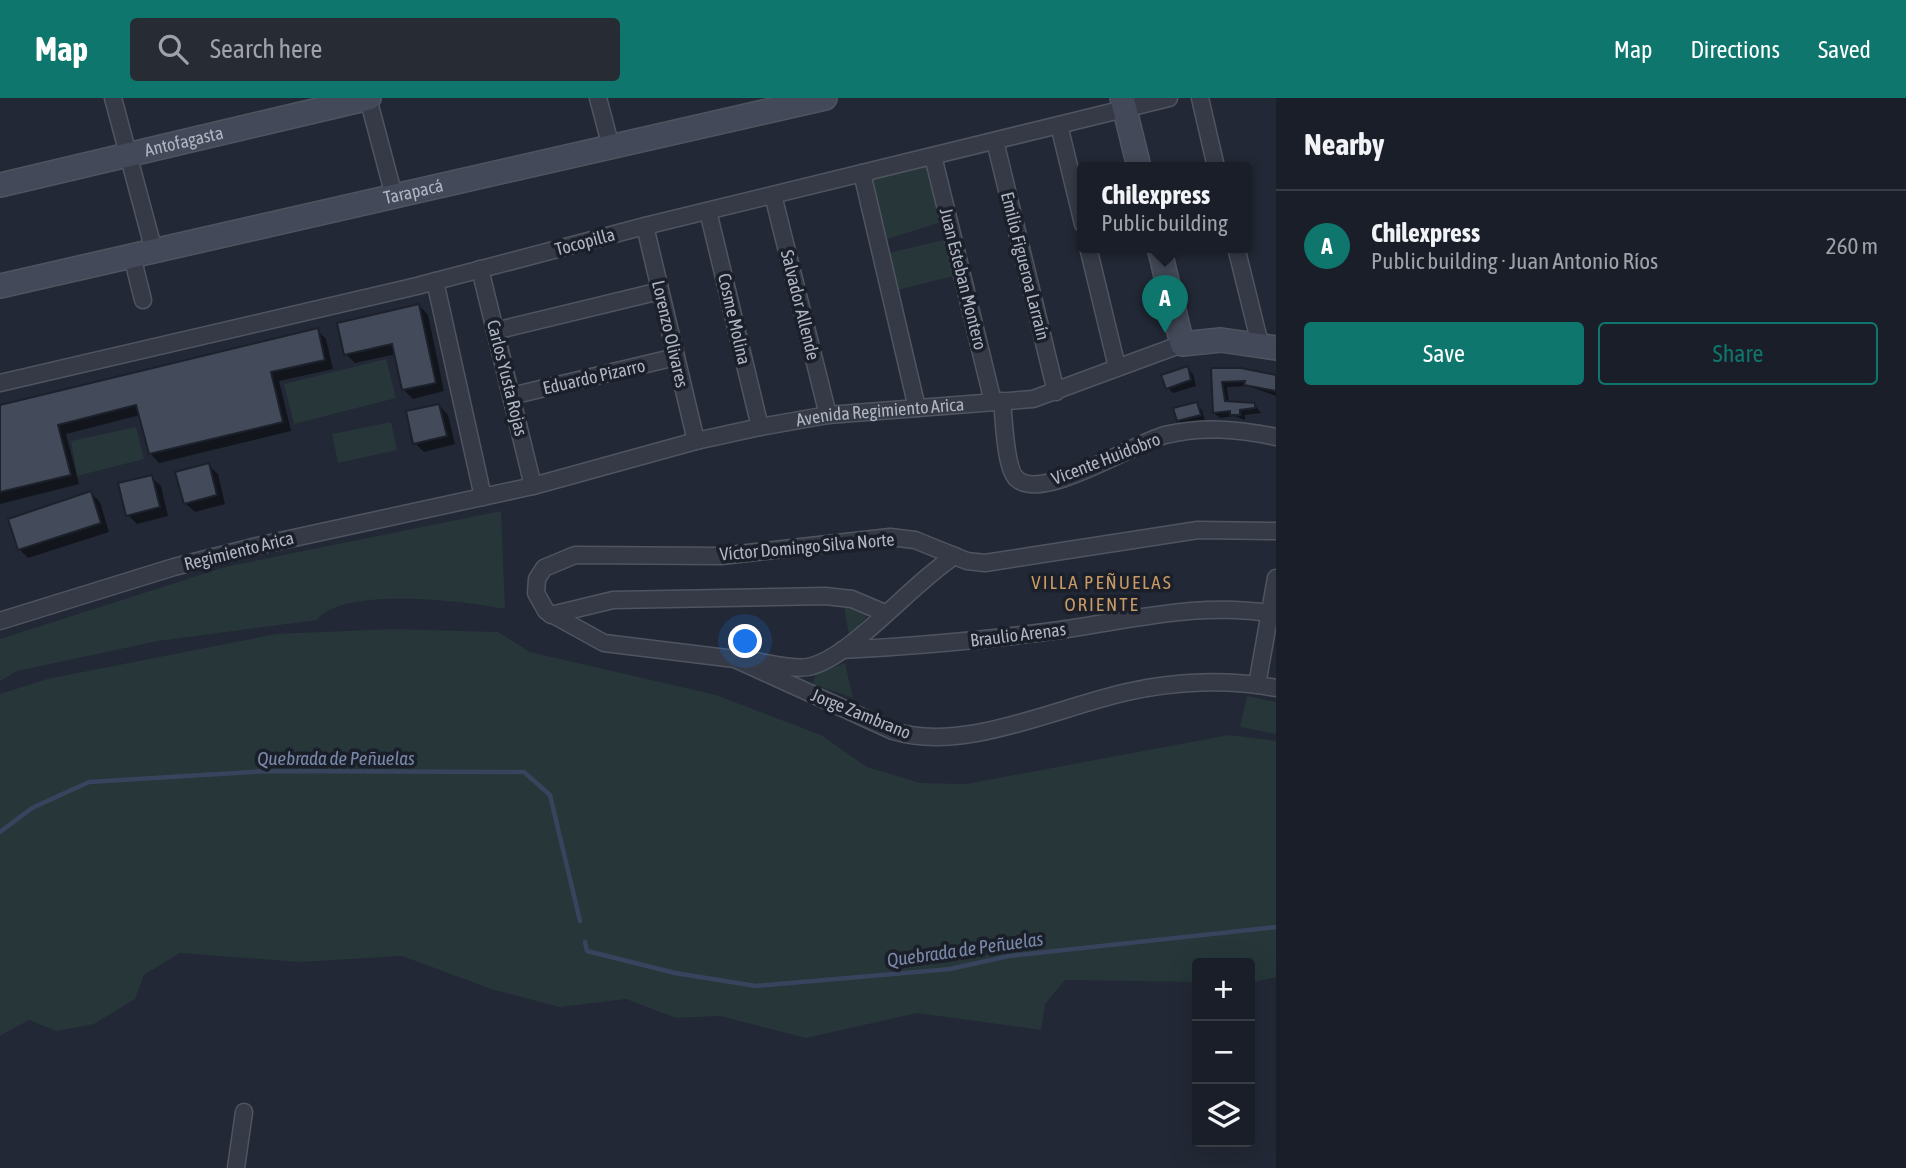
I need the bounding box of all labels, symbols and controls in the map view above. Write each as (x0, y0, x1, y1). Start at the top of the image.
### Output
search box (130, 18, 620, 81)
text: Map (35, 30, 88, 68)
icon: search (154, 30, 192, 68)
text: Search here (210, 34, 322, 64)
text: Map (1614, 36, 1652, 63)
text: Directions (1690, 36, 1780, 63)
text: Saved (1818, 36, 1871, 63)
street label: Antofagasta (142, 122, 225, 161)
text: Nearby (1304, 127, 1384, 161)
popup (1077, 162, 1252, 253)
street label: Tarapacá (382, 174, 445, 208)
text: Chilexpress (1101, 180, 1210, 210)
street label: Emilio Figueroa Larraín (997, 190, 1054, 342)
street label: Juan Esteban Montero (936, 206, 991, 352)
text: Public building (1101, 210, 1228, 236)
text: Chilexpress (1371, 218, 1480, 248)
street label: Tocopilla (553, 223, 617, 260)
text: A (1321, 233, 1333, 259)
text: 260 m (1826, 233, 1878, 259)
street label: Salvador Allende (777, 248, 824, 362)
text: Public building · Juan Antonio Ríos (1371, 248, 1658, 274)
street label: Cosme Molina (714, 271, 755, 367)
pin: A (1142, 275, 1188, 333)
street label: Lorenzo Olivares (648, 278, 693, 390)
street label: Carlos Yusta Rojas (483, 318, 532, 438)
button: Save (1304, 322, 1584, 385)
button: Share (1598, 322, 1878, 385)
street label: Eduardo Pizarro (541, 355, 647, 399)
street label: Avenida Regimiento Arica (794, 393, 965, 430)
street label: Vicente Huidobro (1048, 428, 1163, 489)
street label: Regimiento Arica (182, 527, 296, 574)
street label: Víctor Domingo Silva Norte (719, 528, 895, 565)
district label: VILLA PEÑUELAS ORIENTE (1031, 571, 1173, 615)
street label: Braulio Arenas (969, 618, 1067, 651)
your location (728, 624, 762, 658)
street label: Jorge Zambrano (808, 684, 914, 743)
water label: Quebrada de Peñuelas (257, 747, 415, 769)
water label: Quebrada de Peñuelas (885, 927, 1045, 971)
map controls (1192, 958, 1255, 1147)
button: + (1192, 958, 1255, 1021)
button: − (1192, 1021, 1255, 1084)
button: layers (1192, 1084, 1255, 1147)

